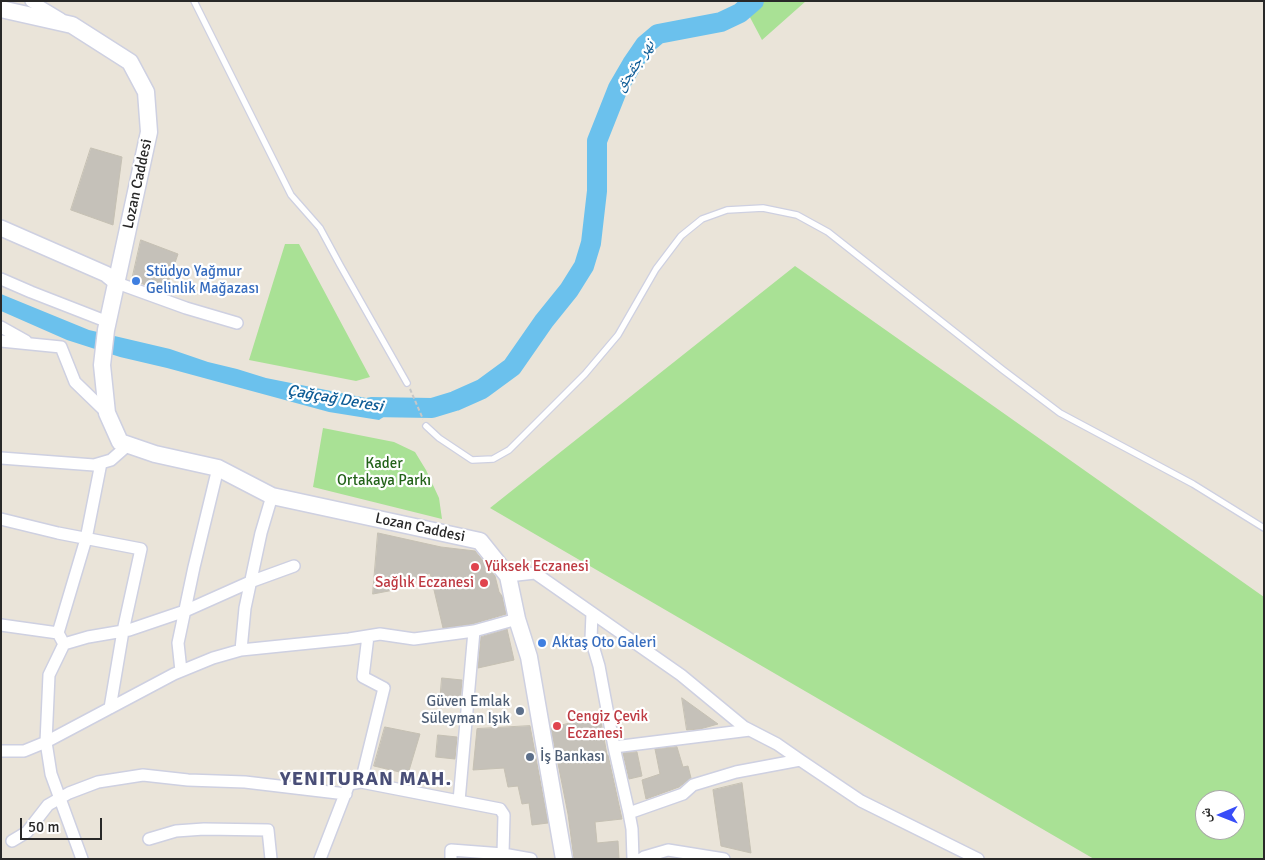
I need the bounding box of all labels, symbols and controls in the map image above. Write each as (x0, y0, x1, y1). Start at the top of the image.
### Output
water label: نهر جقجق (611, 37, 659, 95)
street label: Lozan Caddesi (120, 137, 156, 231)
place label: Stüdyo Yağmur Gelinlik Mağazası (146, 263, 259, 298)
marker: Stüdyo Yağmur Gelinlik Mağazası (130, 275, 142, 287)
water label: Çağçağ Deresi (286, 381, 384, 417)
park label: Kader Ortakaya Parkı (337, 455, 431, 490)
street label: Lozan Caddesi (373, 510, 467, 546)
place label: Yüksek Eczanesi (485, 558, 589, 576)
marker: Yüksek Eczanesi (469, 561, 481, 573)
place label: Sağlık Eczanesi (375, 574, 474, 592)
marker: Sağlık Eczanesi (478, 577, 490, 589)
place label: Aktaş Oto Galeri (552, 634, 656, 652)
marker: Aktaş Oto Galeri (536, 637, 548, 649)
place label: Güven Emlak Süleyman Işık (421, 693, 510, 728)
marker: Güven Emlak Süleyman Işık (514, 705, 526, 717)
place label: Cengiz Çevik Eczanesi (567, 708, 648, 743)
marker: Cengiz Çevik Eczanesi (551, 720, 563, 732)
place label: İş Bankası (540, 748, 605, 766)
marker: İş Bankası (524, 751, 536, 763)
district label: YENITURAN MAH. (278, 768, 454, 792)
north arrow (1195, 790, 1245, 840)
scale bar (22, 808, 105, 840)
text: ش (1197, 808, 1214, 823)
text: 50 m (28, 818, 59, 836)

